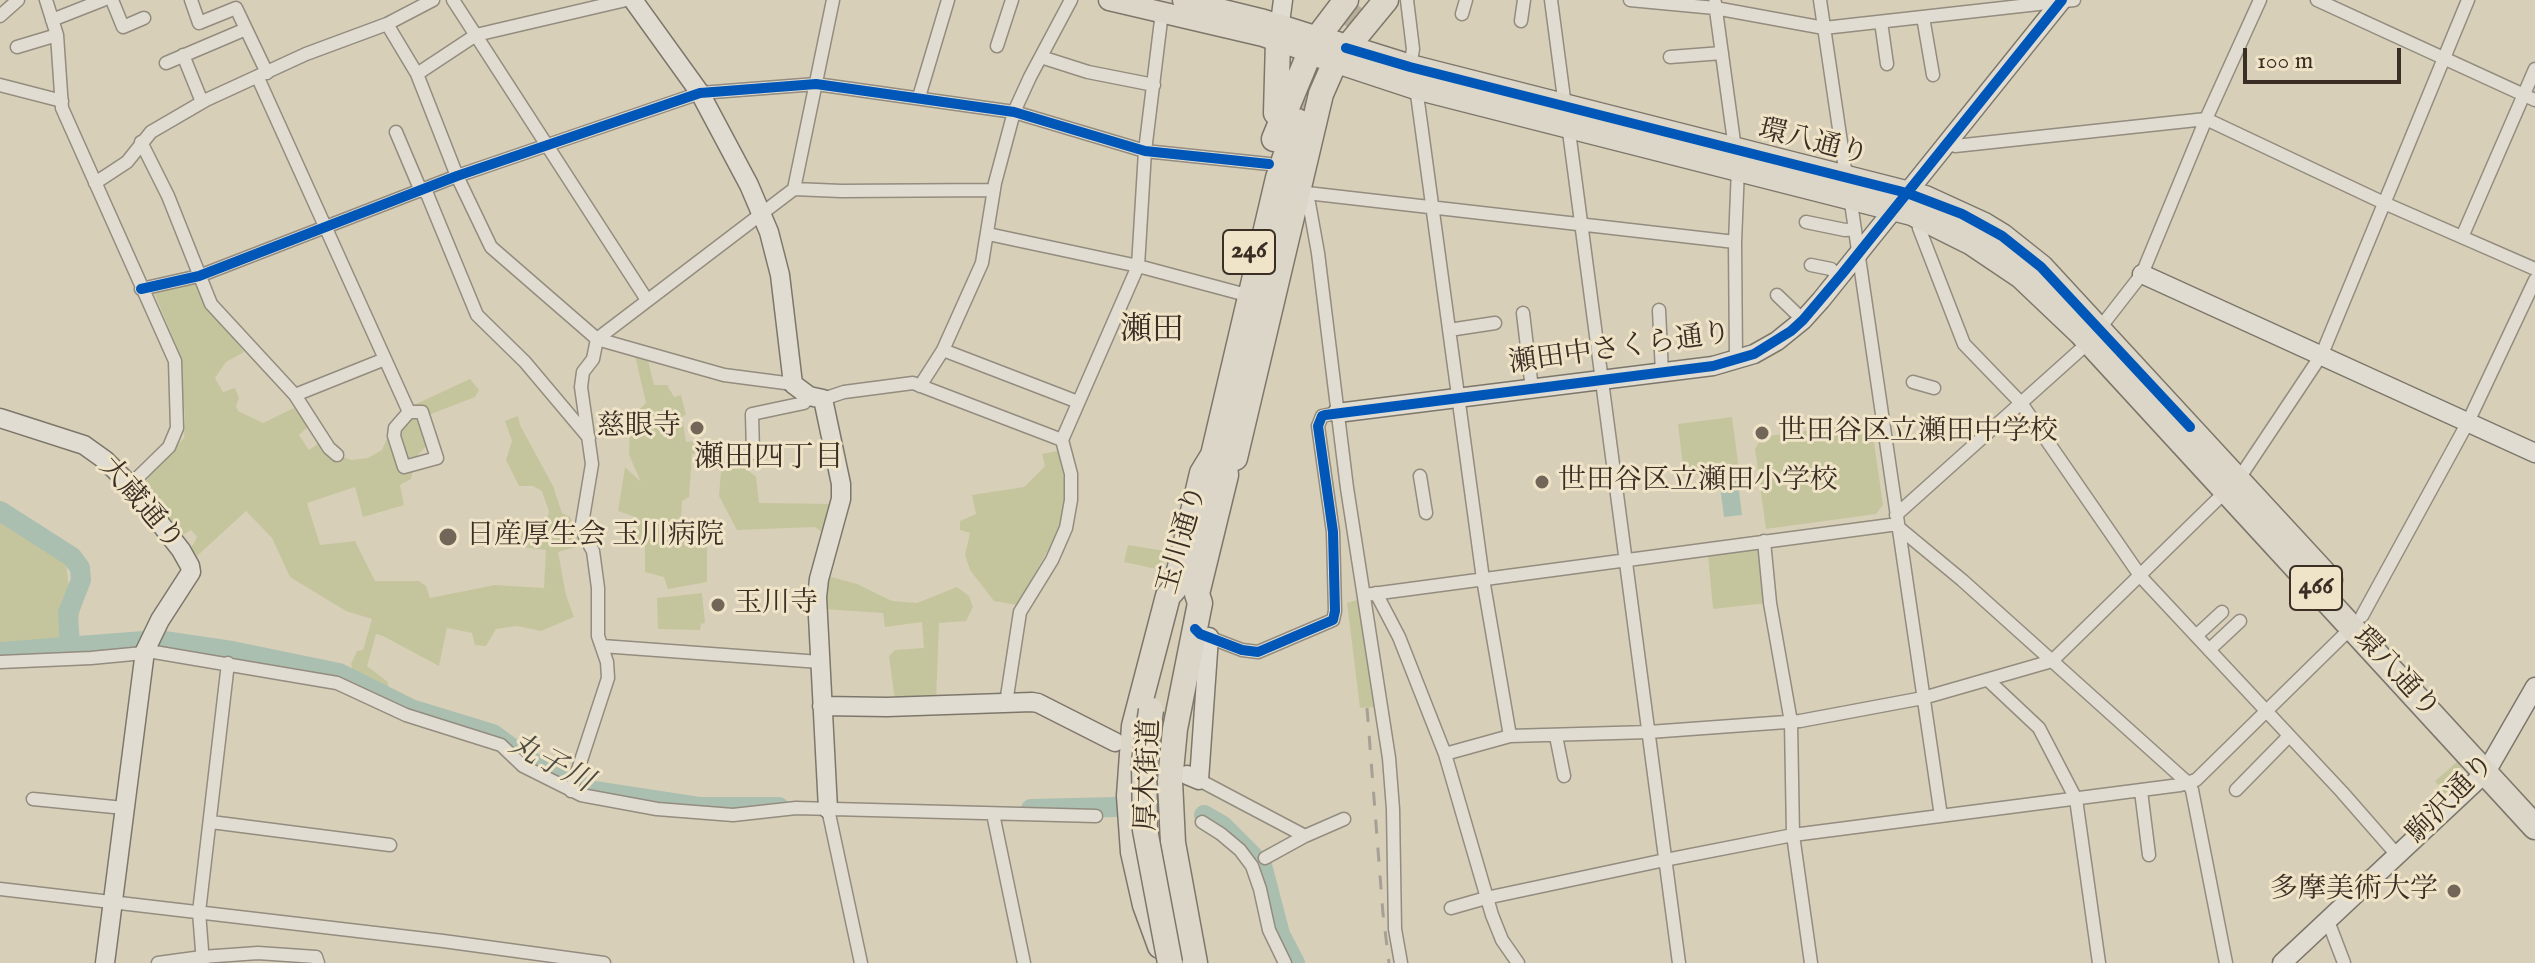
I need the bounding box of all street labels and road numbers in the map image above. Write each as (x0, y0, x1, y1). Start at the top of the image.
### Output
street label: 環八通り (1755, 114, 1871, 174)
road number: 246 (1223, 230, 1275, 274)
street label: 瀬田中さくら通り (1507, 318, 1733, 382)
street label: 大蔵通り (91, 452, 189, 558)
street label: 玉川通り (1152, 482, 1216, 598)
road number: 466 (2290, 566, 2342, 610)
street label: 環八通り (2345, 622, 2445, 726)
street label: 厚木街道 (1131, 718, 1169, 832)
street label: 駒沢通り (2401, 748, 2503, 852)

